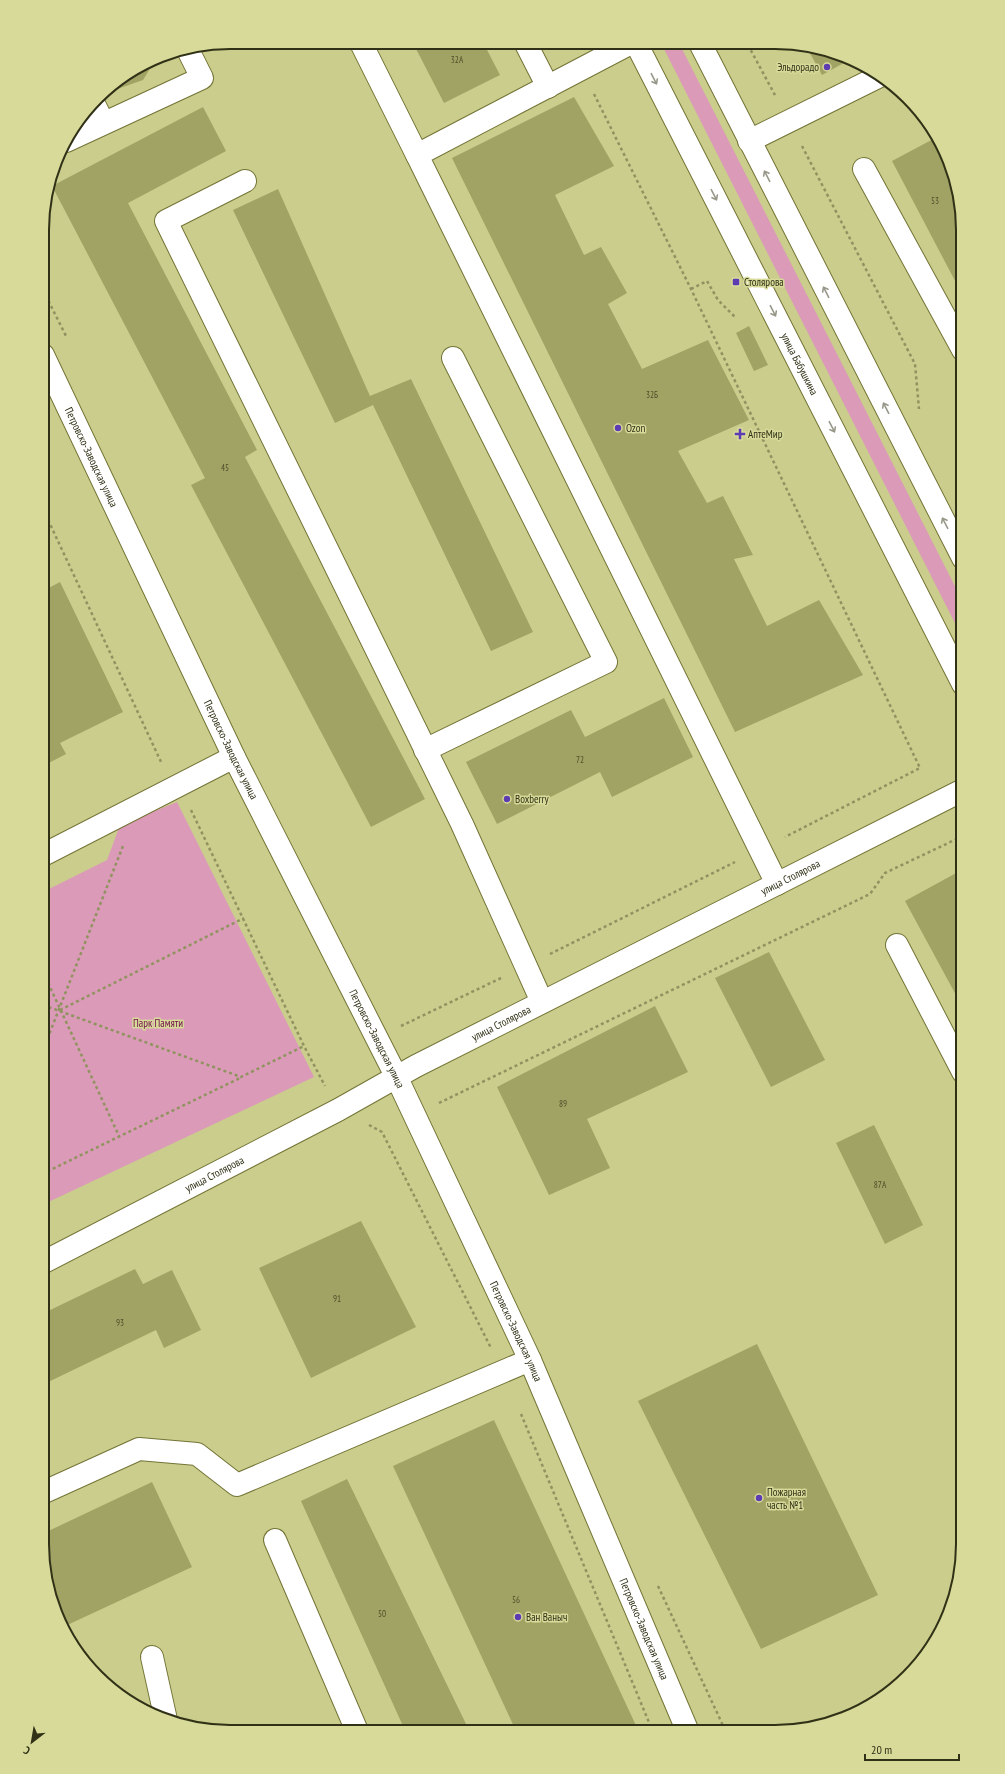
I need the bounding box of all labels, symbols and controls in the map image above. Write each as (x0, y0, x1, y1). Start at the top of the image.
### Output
house number: 32А (451, 54, 464, 65)
place label: Эльдорадо (777, 60, 819, 74)
marker: Эльдорадо (822, 62, 832, 72)
one-way arrow (651, 73, 659, 85)
one-way arrow (763, 171, 770, 183)
one-way arrow (710, 189, 718, 201)
house number: 53 (931, 195, 939, 206)
place label: Столярова (744, 275, 784, 289)
marker: Столярова (731, 277, 741, 287)
one-way arrow (822, 286, 830, 298)
one-way arrow (769, 305, 777, 317)
street label: улица Бабушкина (778, 330, 821, 397)
house number: 32Б (646, 389, 658, 400)
one-way arrow (882, 402, 889, 414)
street label: Петровско-Заводская улица (62, 405, 121, 509)
one-way arrow (829, 420, 836, 432)
place label: Ozon (626, 421, 645, 435)
marker: Ozon (613, 423, 623, 433)
place label: АптеМир (748, 427, 783, 441)
marker: АптеМир (735, 429, 745, 439)
house number: 45 (221, 462, 229, 473)
one-way arrow (941, 518, 948, 530)
street label: Петровско-Заводская улица (201, 698, 261, 802)
house number: 72 (576, 754, 584, 765)
place label: Boxberry (515, 792, 550, 806)
marker: Boxberry (502, 794, 512, 804)
street label: улица Столярова (758, 856, 822, 898)
street label: Петровско-Заводская улица (346, 987, 408, 1090)
street label: улица Столярова (469, 1002, 533, 1044)
park label: Парк Памяти (133, 1016, 183, 1030)
house number: 89 (559, 1098, 567, 1109)
street label: улица Столярова (182, 1153, 246, 1195)
house number: 87А (874, 1179, 887, 1190)
street label: Петровско-Заводская улица (487, 1279, 545, 1384)
house number: 91 (333, 1293, 341, 1304)
house number: 93 (116, 1317, 124, 1328)
place label: Пожарная часть №1 (767, 1485, 806, 1512)
marker: Пожарная часть №1 (754, 1493, 764, 1503)
street label: Петровско-Заводская улица (616, 1576, 672, 1682)
house number: 56 (512, 1594, 520, 1605)
house number: 50 (378, 1608, 386, 1619)
place label: Ван Ваныч (526, 1610, 567, 1624)
marker: Ван Ваныч (513, 1612, 523, 1622)
north arrow (12, 1722, 52, 1762)
scale bar (865, 1736, 959, 1762)
text: 20 m (871, 1742, 892, 1757)
text: С (21, 1743, 33, 1758)

